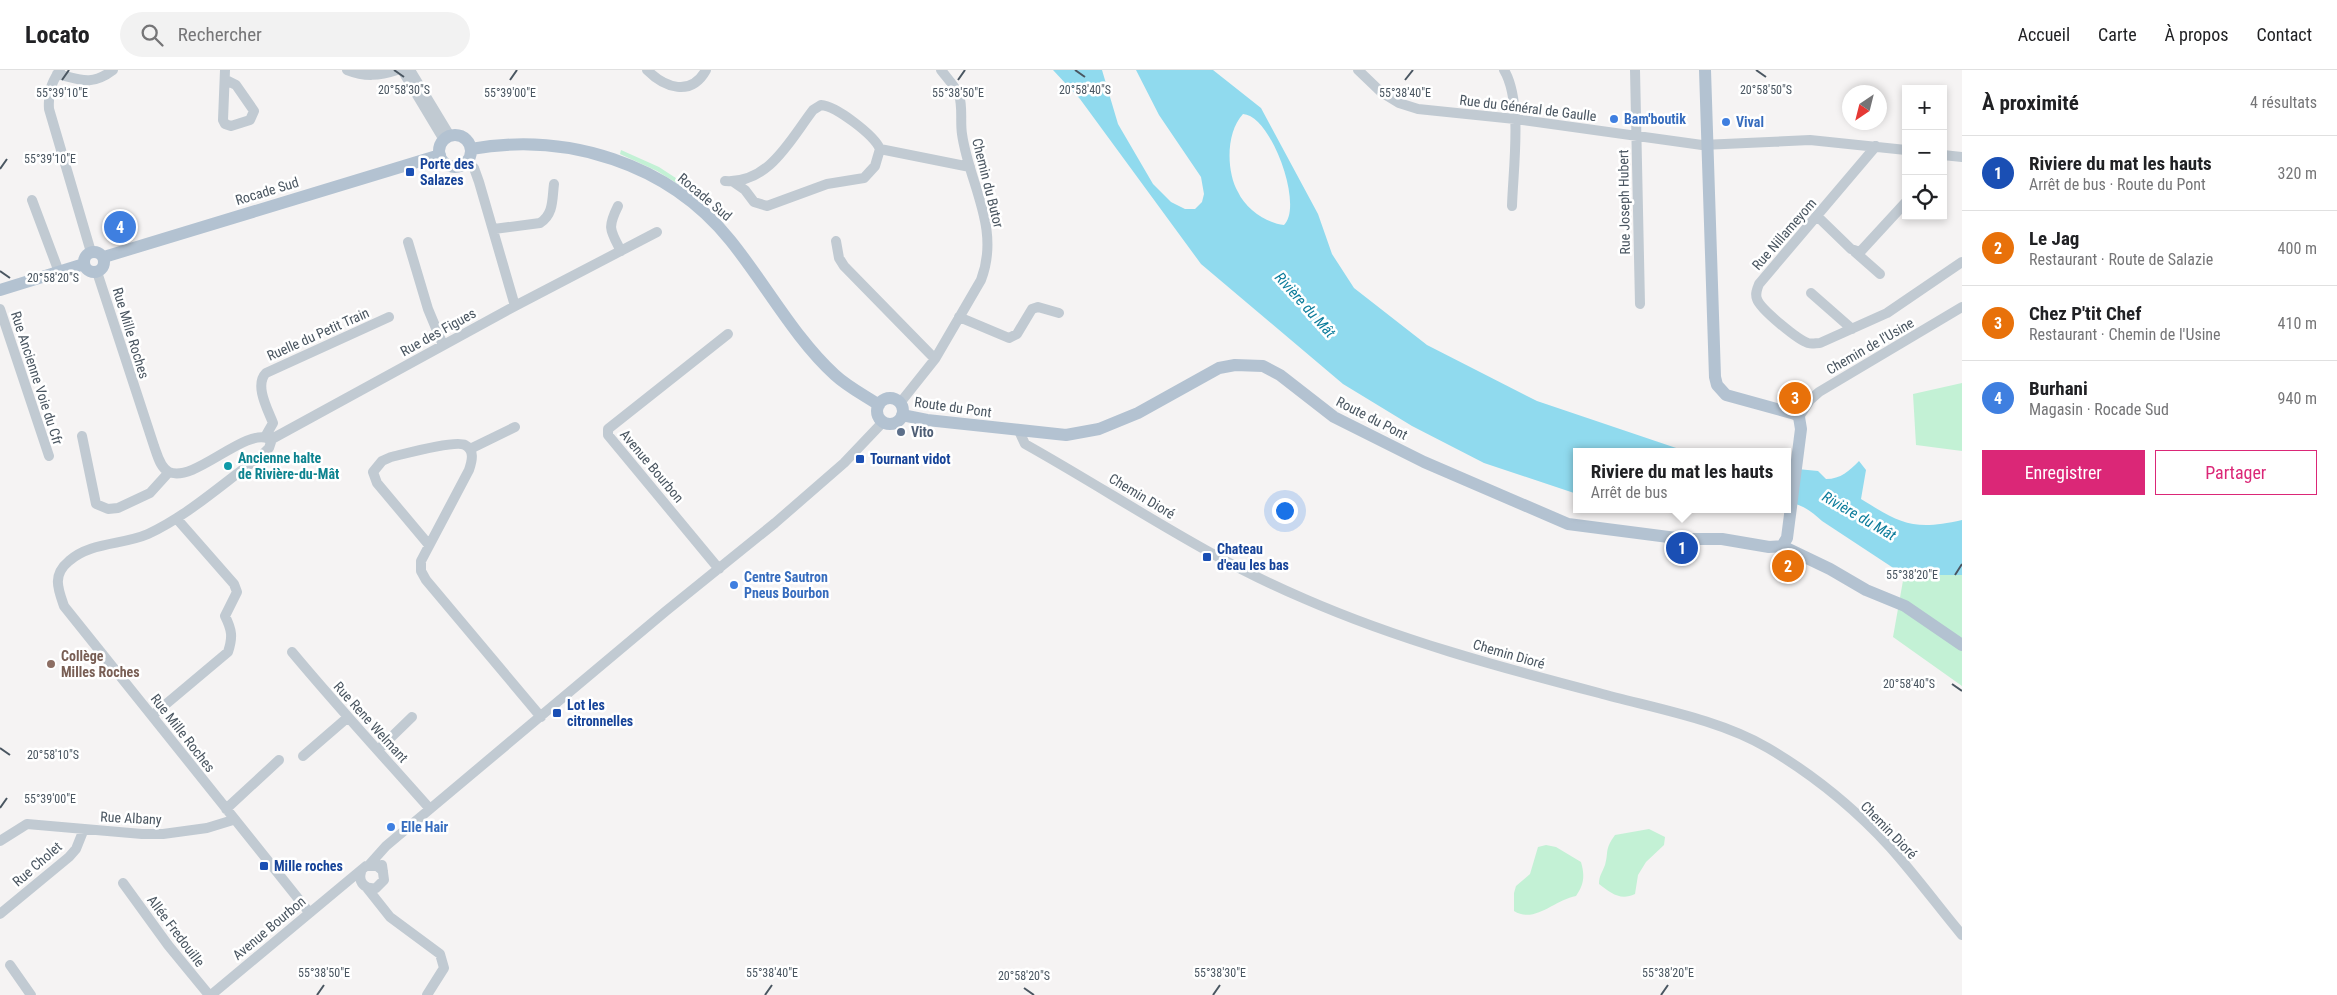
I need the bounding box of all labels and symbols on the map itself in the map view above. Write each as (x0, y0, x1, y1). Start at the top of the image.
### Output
text: 20°58'30"S (378, 83, 430, 97)
text: 20°58'40"S (1059, 83, 1111, 97)
text: 20°58'50"S (1740, 83, 1792, 97)
north arrow (1842, 85, 1887, 130)
text: 55°39'10"E (36, 86, 88, 100)
text: 55°39'00"E (484, 86, 536, 100)
text: 55°38'50"E (932, 86, 984, 100)
text: 55°38'40"E (1379, 86, 1431, 100)
street label: Rue du Général de Gaulle (1459, 92, 1598, 124)
place label: Bam'boutik (1624, 111, 1686, 127)
marker: Bam'boutik (1608, 113, 1620, 125)
place label: Vival (1736, 114, 1764, 130)
marker: Vival (1720, 116, 1732, 128)
street label: Chemin du Butor (969, 137, 1007, 229)
street label: Rue Joseph Hubert (1615, 149, 1633, 255)
text: 55°39'10"E (24, 152, 76, 166)
place label: Porte des Salazes (420, 156, 474, 188)
marker: Porte des Salazes (404, 166, 416, 178)
street label: Rocade Sud (675, 170, 735, 224)
street label: Rocade Sud (233, 174, 301, 208)
street label: Rue Nillameyom (1749, 195, 1819, 273)
pin: 4 (104, 208, 136, 246)
water label: Rivière du Mât (1271, 269, 1340, 342)
text: 20°58'20"S (27, 271, 79, 285)
street label: Rue Mille Roches (110, 285, 152, 381)
street label: Ruelle du Petit Train (264, 304, 372, 364)
street label: Rue des Figues (398, 305, 478, 359)
street label: Rue Ancienne Voie du Cfr (8, 309, 66, 447)
street label: Chemin de l'Usine (1823, 314, 1917, 377)
pin: 3 (1779, 379, 1811, 417)
street label: Route du Pont (1334, 393, 1410, 443)
street label: Route du Pont (913, 394, 993, 420)
place label: Vito (911, 424, 934, 440)
street label: Avenue Bourbon (617, 426, 687, 506)
marker: Vito (895, 426, 907, 438)
place label: Ancienne halte de Rivière-du-Mât (238, 450, 339, 482)
place label: Tournant vidot (870, 451, 951, 467)
marker: Tournant vidot (854, 453, 866, 465)
marker: Ancienne halte de Rivière-du-Mât (222, 460, 234, 472)
street label: Chemin Dioré (1106, 470, 1178, 522)
water label: Rivière du Mât (1819, 488, 1900, 545)
your location (1272, 498, 1298, 524)
pin: 1 (1666, 529, 1698, 567)
place label: Chateau d'eau les bas (1217, 541, 1289, 573)
pin: 2 (1772, 547, 1804, 585)
marker: Chateau d'eau les bas (1201, 551, 1213, 563)
text: 55°38'20"E (1886, 568, 1938, 582)
place label: Centre Sautron Pneus Bourbon (744, 569, 829, 601)
marker: Centre Sautron Pneus Bourbon (728, 579, 740, 591)
street label: Chemin Dioré (1471, 636, 1547, 672)
place label: Collège Milles Roches (61, 648, 140, 680)
marker: Collège Milles Roches (45, 658, 57, 670)
text: 20°58'40"S (1883, 677, 1935, 691)
street label: Rue Rene Welmant (331, 678, 411, 766)
street label: Rue Mille Roches (148, 691, 218, 775)
place label: Lot les citronnelles (567, 697, 633, 729)
marker: Lot les citronnelles (551, 707, 563, 719)
text: 20°58'10"S (27, 748, 79, 762)
text: 55°39'00"E (24, 792, 76, 806)
street label: Chemin Dioré (1858, 798, 1921, 862)
street label: Rue Albany (100, 808, 162, 828)
place label: Elle Hair (401, 819, 449, 835)
marker: Elle Hair (385, 821, 397, 833)
street label: Rue Cholet (9, 838, 65, 890)
place label: Mille roches (274, 858, 343, 874)
marker: Mille roches (258, 860, 270, 872)
street label: Allée Fredouille (144, 892, 208, 970)
street label: Avenue Bourbon (229, 893, 309, 963)
text: 55°38'50"E (298, 966, 350, 980)
text: 55°38'40"E (746, 966, 798, 980)
text: 55°38'30"E (1194, 966, 1246, 980)
text: 55°38'20"E (1642, 966, 1694, 980)
text: 20°58'20"S (998, 969, 1050, 983)

